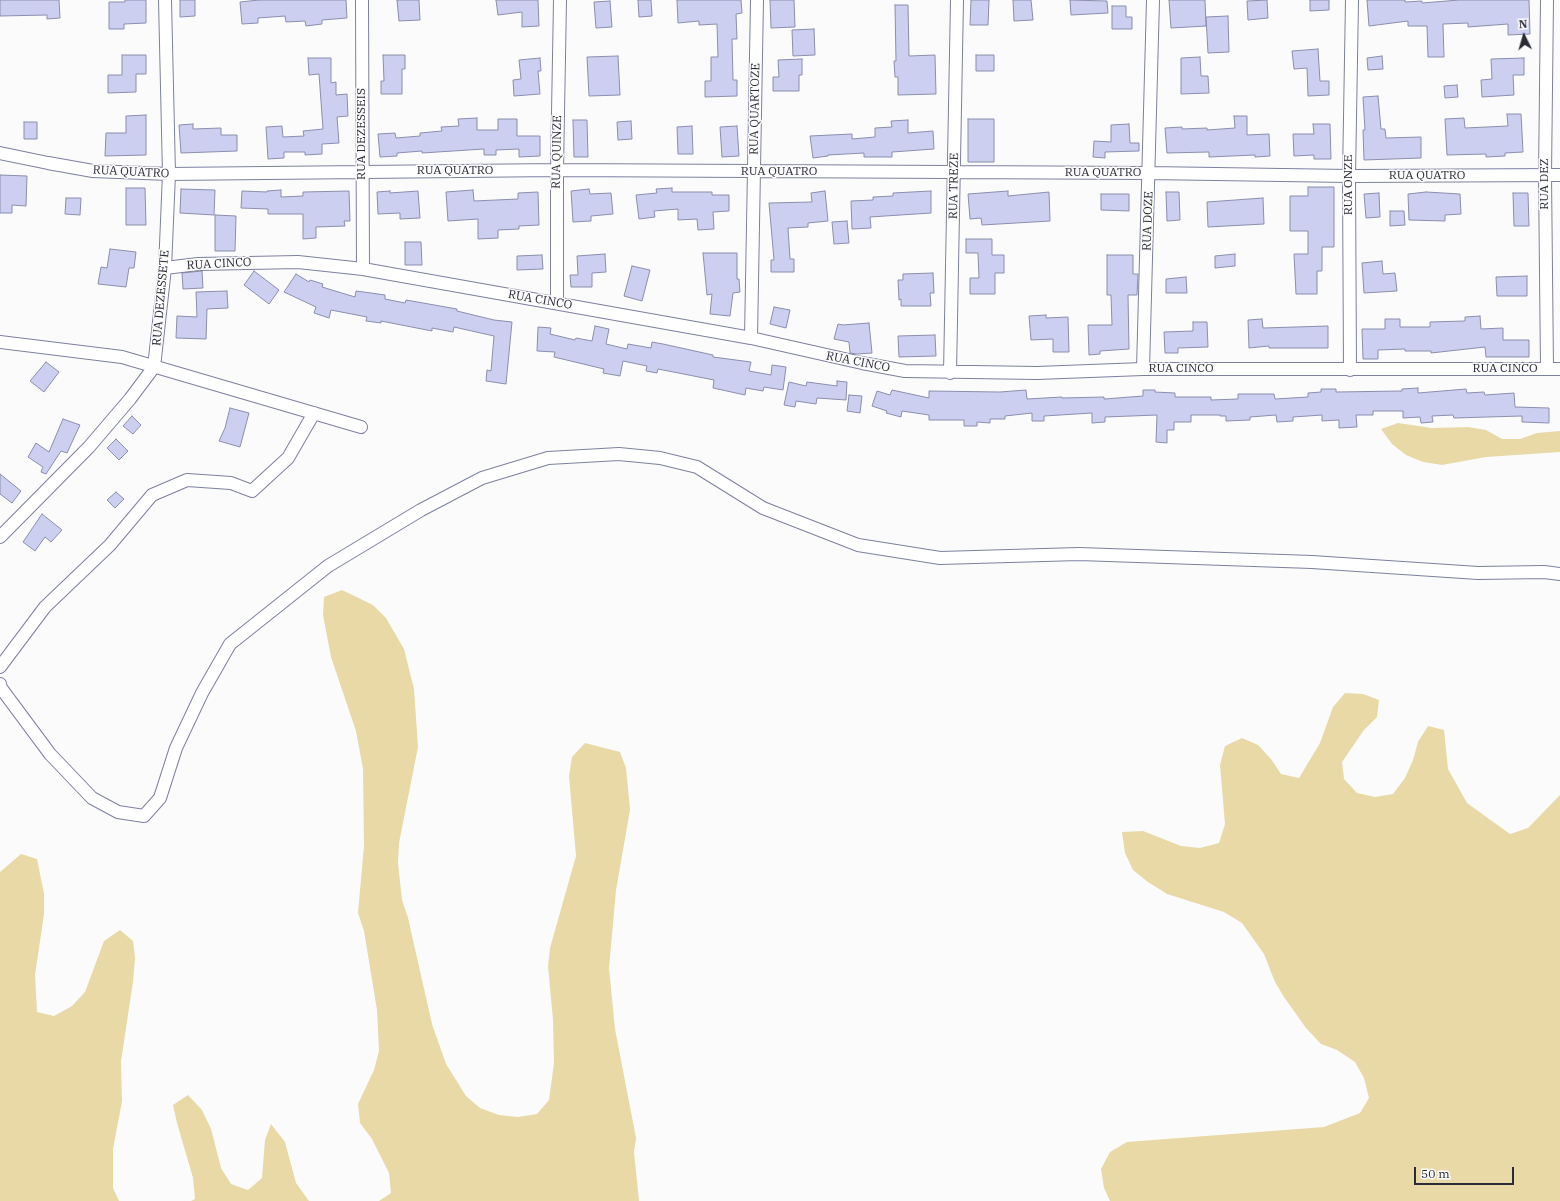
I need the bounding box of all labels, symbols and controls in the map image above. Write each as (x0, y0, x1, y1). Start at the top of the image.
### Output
north arrow (1504, 16, 1544, 56)
text: N (1518, 17, 1528, 31)
street label: RUA QUARTOZE (747, 63, 763, 155)
street label: RUA DEZESSEIS (355, 88, 369, 180)
street label: RUA QUINZE (549, 115, 565, 189)
street label: RUA TREZE (946, 153, 962, 219)
street label: RUA ONZE (1342, 155, 1356, 215)
street label: RUA DEZ (1538, 158, 1552, 210)
street label: RUA QUATRO (92, 163, 170, 181)
street label: RUA QUATRO (417, 164, 493, 178)
street label: RUA QUATRO (741, 165, 817, 179)
street label: RUA QUATRO (1065, 166, 1141, 180)
street label: RUA QUATRO (1389, 169, 1465, 183)
street label: RUA DOZE (1140, 191, 1156, 251)
street label: RUA DEZESSETE (150, 249, 172, 347)
street label: RUA CINCO (186, 255, 252, 273)
street label: RUA CINCO (507, 287, 573, 313)
street label: RUA CINCO (825, 349, 891, 375)
street label: RUA CINCO (1149, 362, 1213, 376)
street label: RUA CINCO (1473, 362, 1537, 376)
scale bar (1416, 1159, 1516, 1185)
text: 50 m (1421, 1166, 1450, 1181)

